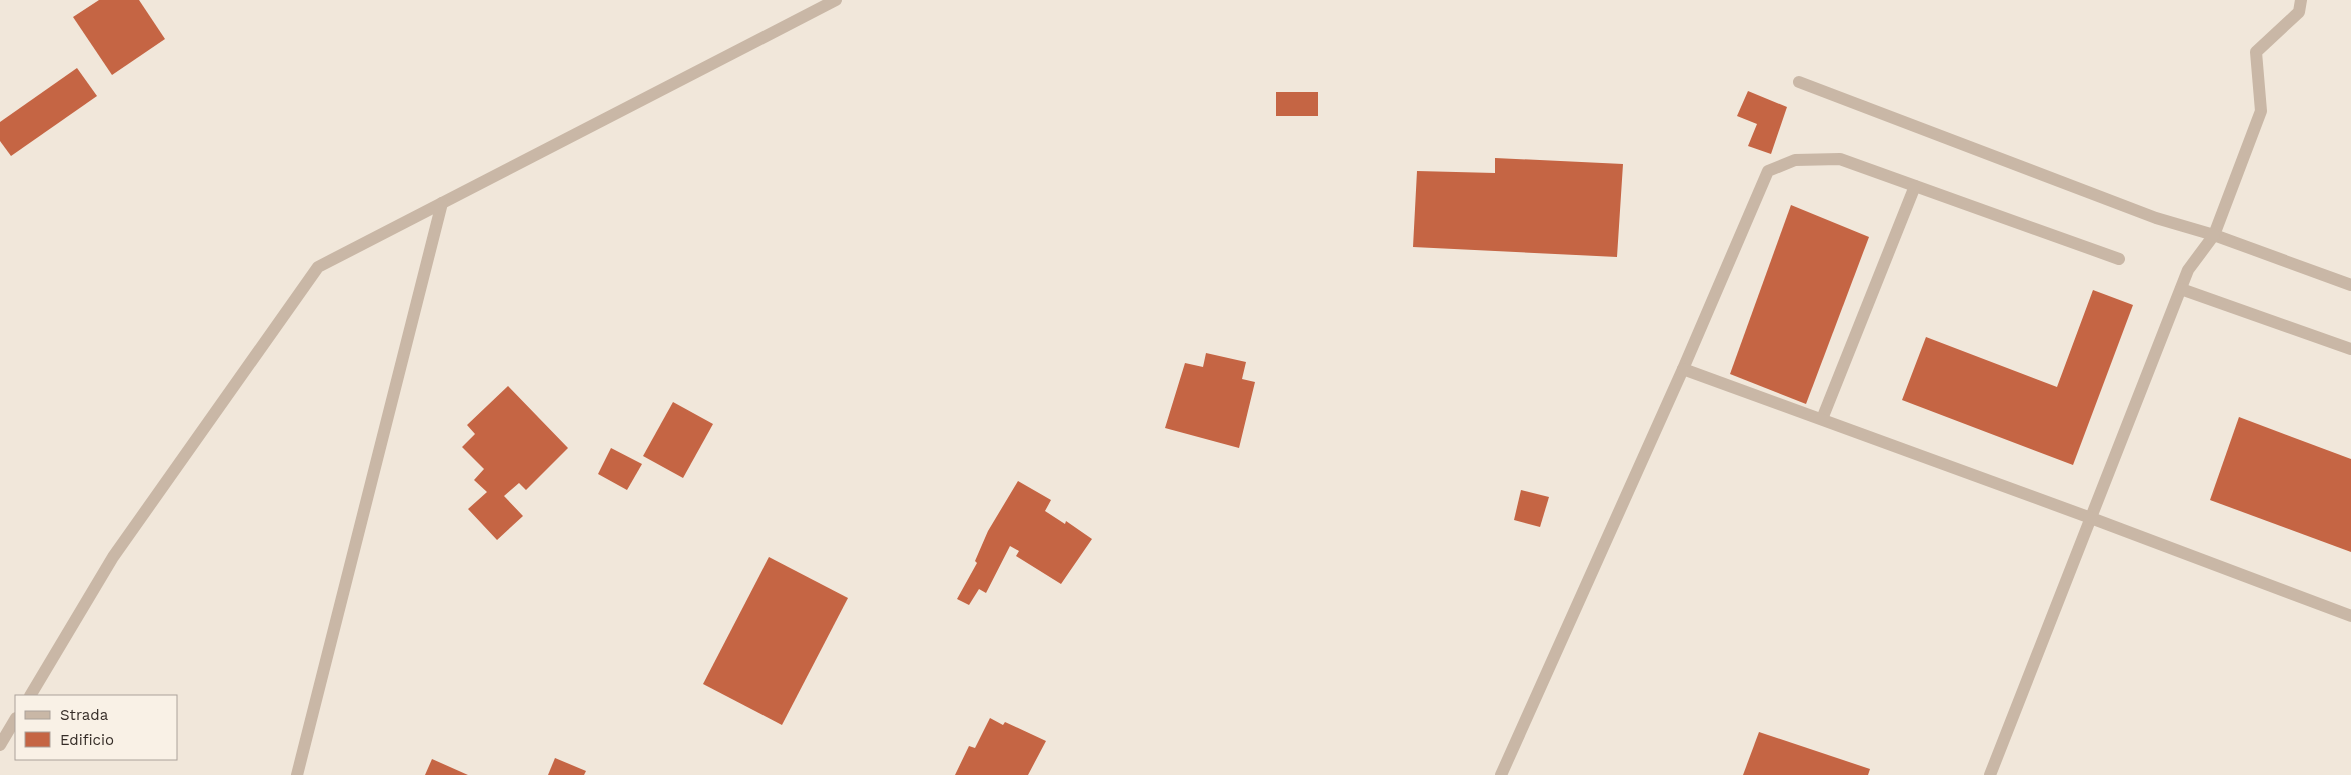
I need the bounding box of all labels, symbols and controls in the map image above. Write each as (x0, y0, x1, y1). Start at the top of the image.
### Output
legend (15, 695, 178, 760)
text: Strada (60, 706, 109, 724)
text: Edificio (60, 731, 114, 749)

